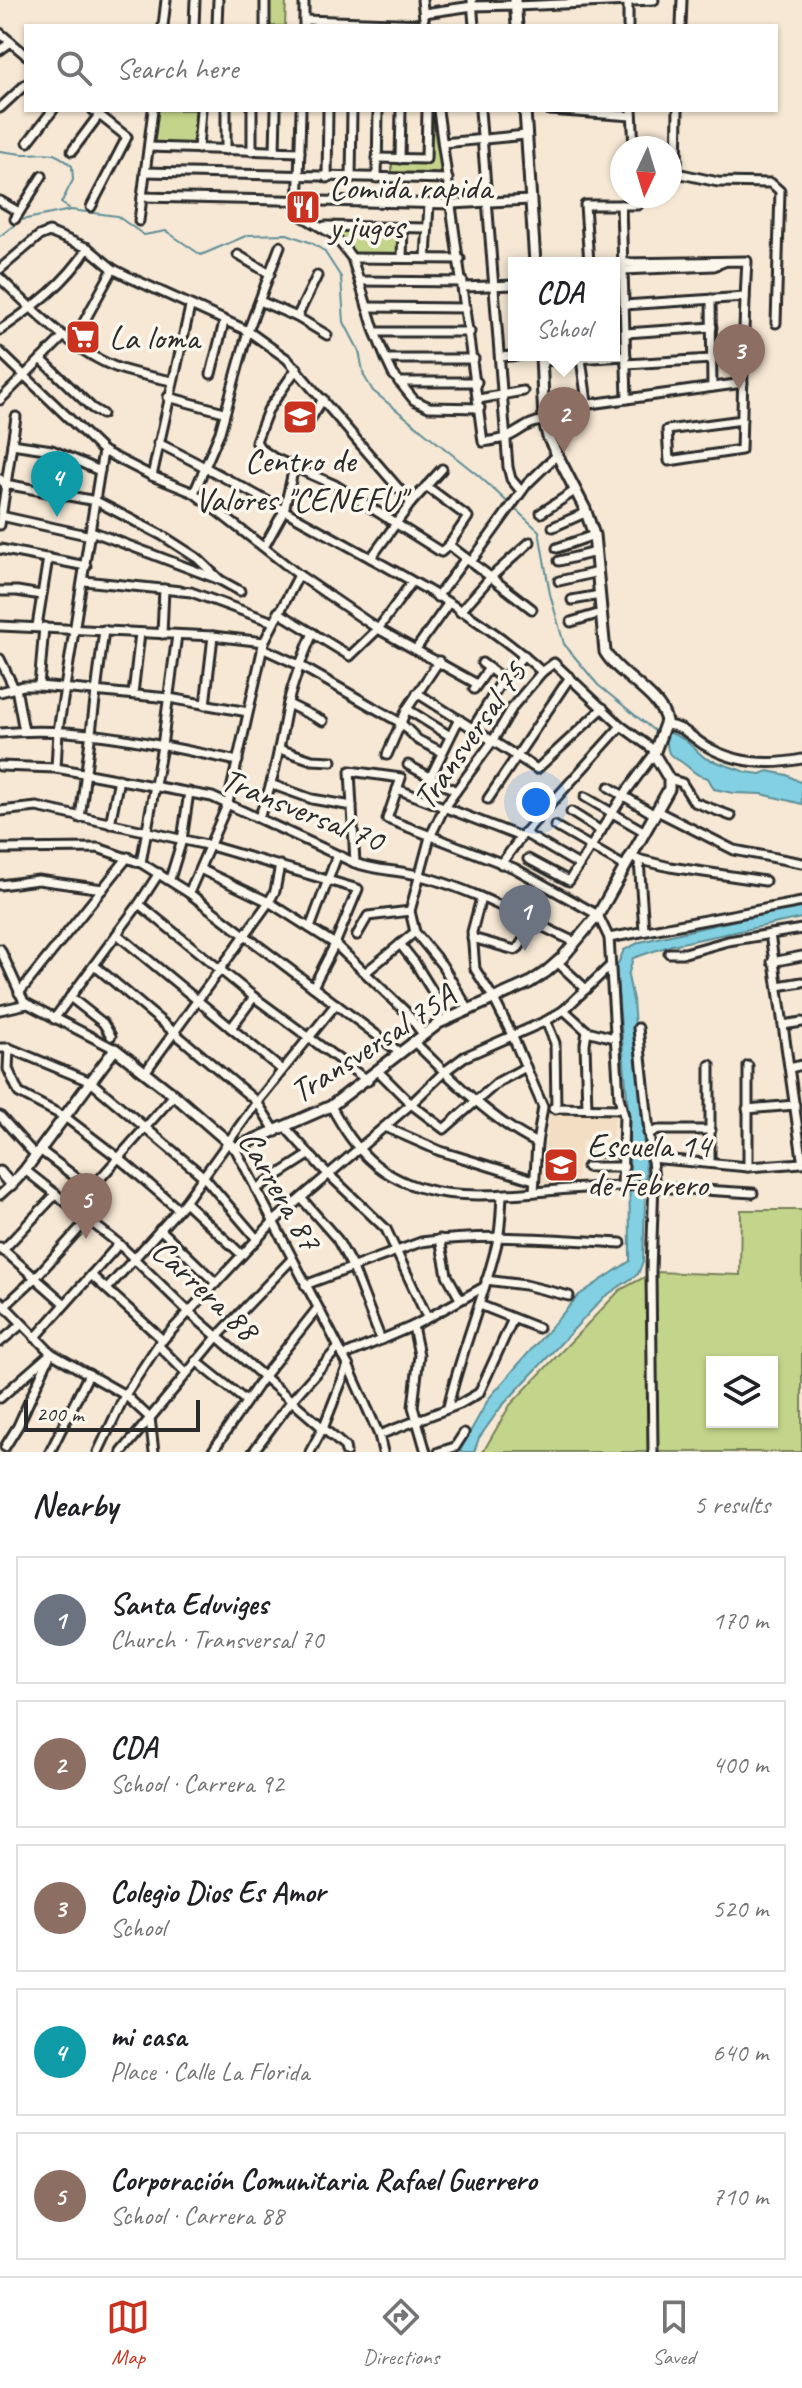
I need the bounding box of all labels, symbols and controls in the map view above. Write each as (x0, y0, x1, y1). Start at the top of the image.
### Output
search box (24, 24, 778, 112)
icon: search (52, 46, 96, 90)
text: Search here (116, 49, 238, 87)
north arrow (610, 136, 682, 208)
place label: Comida rapida y jugos (327, 166, 495, 248)
restaurant icon: Comida rapida y jugos (284, 188, 322, 226)
popup (508, 257, 620, 361)
text: CDA (536, 274, 583, 312)
text: School (536, 312, 592, 345)
place label: La loma (109, 316, 202, 359)
supermarket icon: La loma (64, 318, 102, 356)
pin: 3 (713, 324, 765, 390)
pin: 2 (538, 387, 590, 453)
school or university icon: Centro de Valores "CENEFU" (281, 398, 319, 436)
place label: Centro de Valores "CENEFU" (195, 439, 412, 521)
pin: 4 (31, 451, 83, 517)
street label: Transversal 75 (403, 651, 537, 818)
street label: Transversal 70 (215, 757, 393, 862)
your location (516, 782, 556, 822)
pin: 1 (499, 885, 551, 951)
street label: Transversal 75A (282, 973, 465, 1113)
street label: Carrera 87 (229, 1123, 333, 1259)
place label: Escuela 14 de Febrero (587, 1124, 714, 1206)
school or university icon: Escuela 14 de Febrero (542, 1146, 580, 1184)
pin: 5 (60, 1173, 112, 1239)
street label: Carrera 88 (143, 1229, 271, 1352)
map controls (706, 1356, 778, 1428)
button: layers (706, 1356, 778, 1428)
scale bar (24, 1396, 200, 1432)
text: 200 m (36, 1400, 83, 1428)
text: Nearby (32, 1483, 118, 1526)
text: 5 results (694, 1488, 770, 1521)
text: Santa Eduviges (110, 1585, 268, 1623)
text: 1 (54, 1604, 66, 1637)
text: 170 m (712, 1604, 768, 1637)
text: Church · Transversal 70 (110, 1623, 324, 1656)
text: CDA (110, 1729, 157, 1767)
text: 2 (54, 1748, 66, 1781)
text: 400 m (712, 1748, 768, 1781)
text: School · Carrera 92 (110, 1767, 284, 1800)
text: Colegio Dios Es Amor (110, 1873, 325, 1911)
text: 3 (54, 1892, 66, 1925)
text: 520 m (712, 1892, 768, 1925)
text: School (110, 1911, 166, 1944)
text: mi casa (110, 2017, 186, 2055)
text: 4 (54, 2036, 66, 2069)
text: 640 m (712, 2036, 768, 2069)
text: Place · Calle La Florida (110, 2055, 309, 2088)
text: Corporación Comunitaria Rafael Guerrero (110, 2161, 537, 2199)
text: 5 (54, 2180, 66, 2213)
text: 710 m (712, 2180, 768, 2213)
text: School · Carrera 88 (110, 2199, 284, 2232)
tab: Map (106, 2295, 150, 2371)
tab: Directions (363, 2295, 439, 2371)
tab: Saved (652, 2295, 696, 2371)

